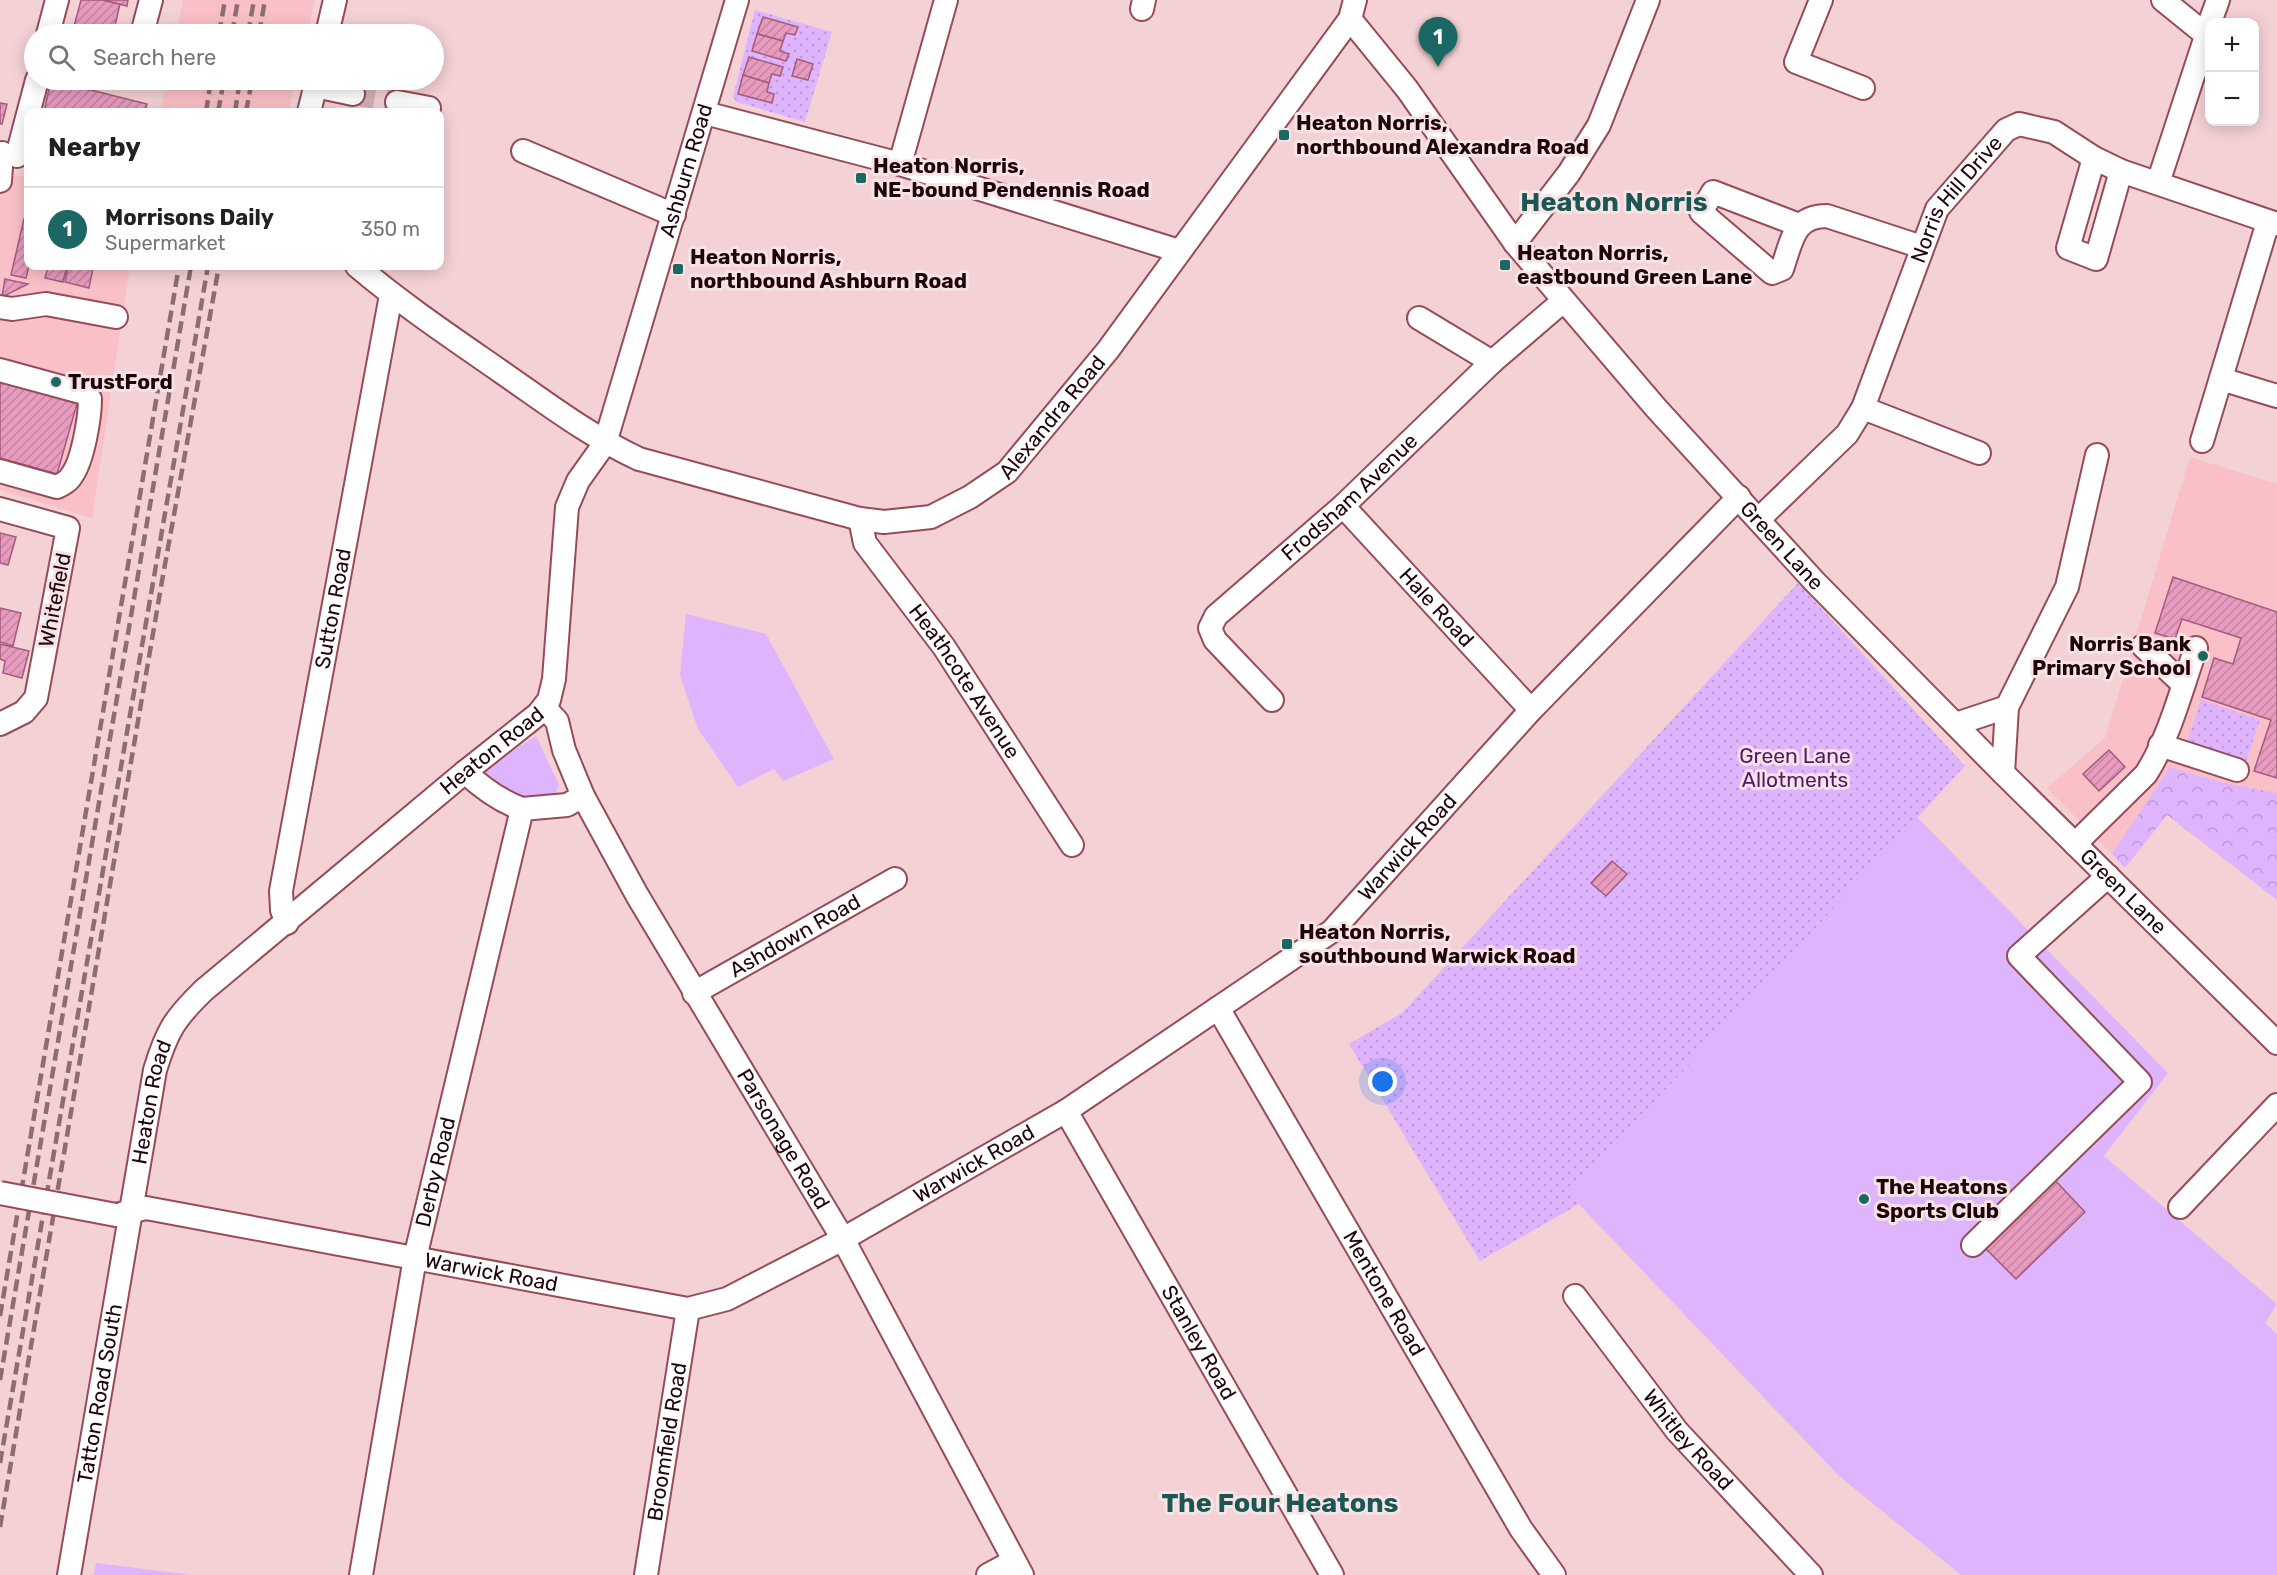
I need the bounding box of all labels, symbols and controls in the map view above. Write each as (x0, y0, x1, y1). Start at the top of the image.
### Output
pin: 1 (1418, 17, 1458, 67)
map controls (2205, 18, 2259, 126)
button: + (2205, 18, 2259, 72)
search box (24, 24, 444, 90)
icon: search (45, 41, 78, 74)
text: Search here (93, 44, 216, 71)
button: − (2205, 72, 2259, 126)
street label: Ashburn Road (654, 100, 717, 240)
place label: Heaton Norris, northbound Alexandra Road (1296, 110, 1589, 159)
marker: Heaton Norris, northbound Alexandra Road (1277, 128, 1291, 142)
street label: Norris Hill Drive (1905, 130, 2007, 266)
text: Nearby (48, 132, 141, 163)
place label: Heaton Norris, NE-bound Pendennis Road (873, 153, 1150, 202)
marker: Heaton Norris, NE-bound Pendennis Road (854, 171, 868, 185)
district label: Heaton Norris (1520, 186, 1708, 218)
text: Morrisons Daily (105, 204, 274, 231)
text: 1 (63, 217, 72, 241)
text: 350 m (361, 217, 420, 241)
text: Supermarket (105, 231, 225, 255)
place label: Heaton Norris, eastbound Green Lane (1517, 240, 1752, 289)
place label: Heaton Norris, northbound Ashburn Road (690, 244, 967, 293)
marker: Heaton Norris, eastbound Green Lane (1498, 258, 1512, 272)
marker: Heaton Norris, northbound Ashburn Road (671, 262, 685, 276)
street label: Alexandra Road (993, 350, 1110, 484)
place label: TrustFord (68, 369, 173, 394)
marker: TrustFord (49, 375, 63, 389)
street label: Frodsham Avenue (1276, 428, 1422, 566)
street label: Green Lane (1735, 496, 1829, 595)
street label: Sutton Road (309, 546, 356, 671)
street label: Whitefield (33, 551, 76, 649)
street label: Hale Road (1394, 562, 1479, 652)
street label: Heathcote Avenue (904, 599, 1026, 763)
place label: Norris Bank Primary School (2032, 631, 2192, 680)
marker: Norris Bank Primary School (2196, 649, 2210, 663)
street label: Heaton Road (435, 701, 549, 800)
park label: Green Lane Allotments (1739, 743, 1851, 792)
street label: Warwick Road (1353, 788, 1462, 905)
street label: Green Lane (2075, 843, 2172, 939)
street label: Ashdown Road (725, 888, 864, 982)
place label: Heaton Norris, southbound Warwick Road (1299, 919, 1575, 968)
marker: Heaton Norris, southbound Warwick Road (1280, 937, 1294, 951)
street label: Heaton Road (126, 1036, 176, 1166)
street label: Parsonage Road (732, 1064, 835, 1214)
your location (1368, 1067, 1397, 1096)
street label: Derby Road (410, 1114, 460, 1229)
street label: Warwick Road (909, 1119, 1038, 1208)
place label: The Heatons Sports Club (1876, 1174, 2008, 1223)
marker: The Heatons Sports Club (1857, 1192, 1871, 1206)
street label: Mentone Road (1338, 1226, 1431, 1360)
street label: Warwick Road (423, 1247, 560, 1297)
street label: Stanley Road (1157, 1281, 1242, 1404)
street label: Tatton Road South (72, 1302, 127, 1485)
street label: Broomfield Road (642, 1360, 691, 1523)
street label: Whitley Road (1638, 1384, 1739, 1495)
district label: The Four Heatons (1162, 1487, 1399, 1519)

